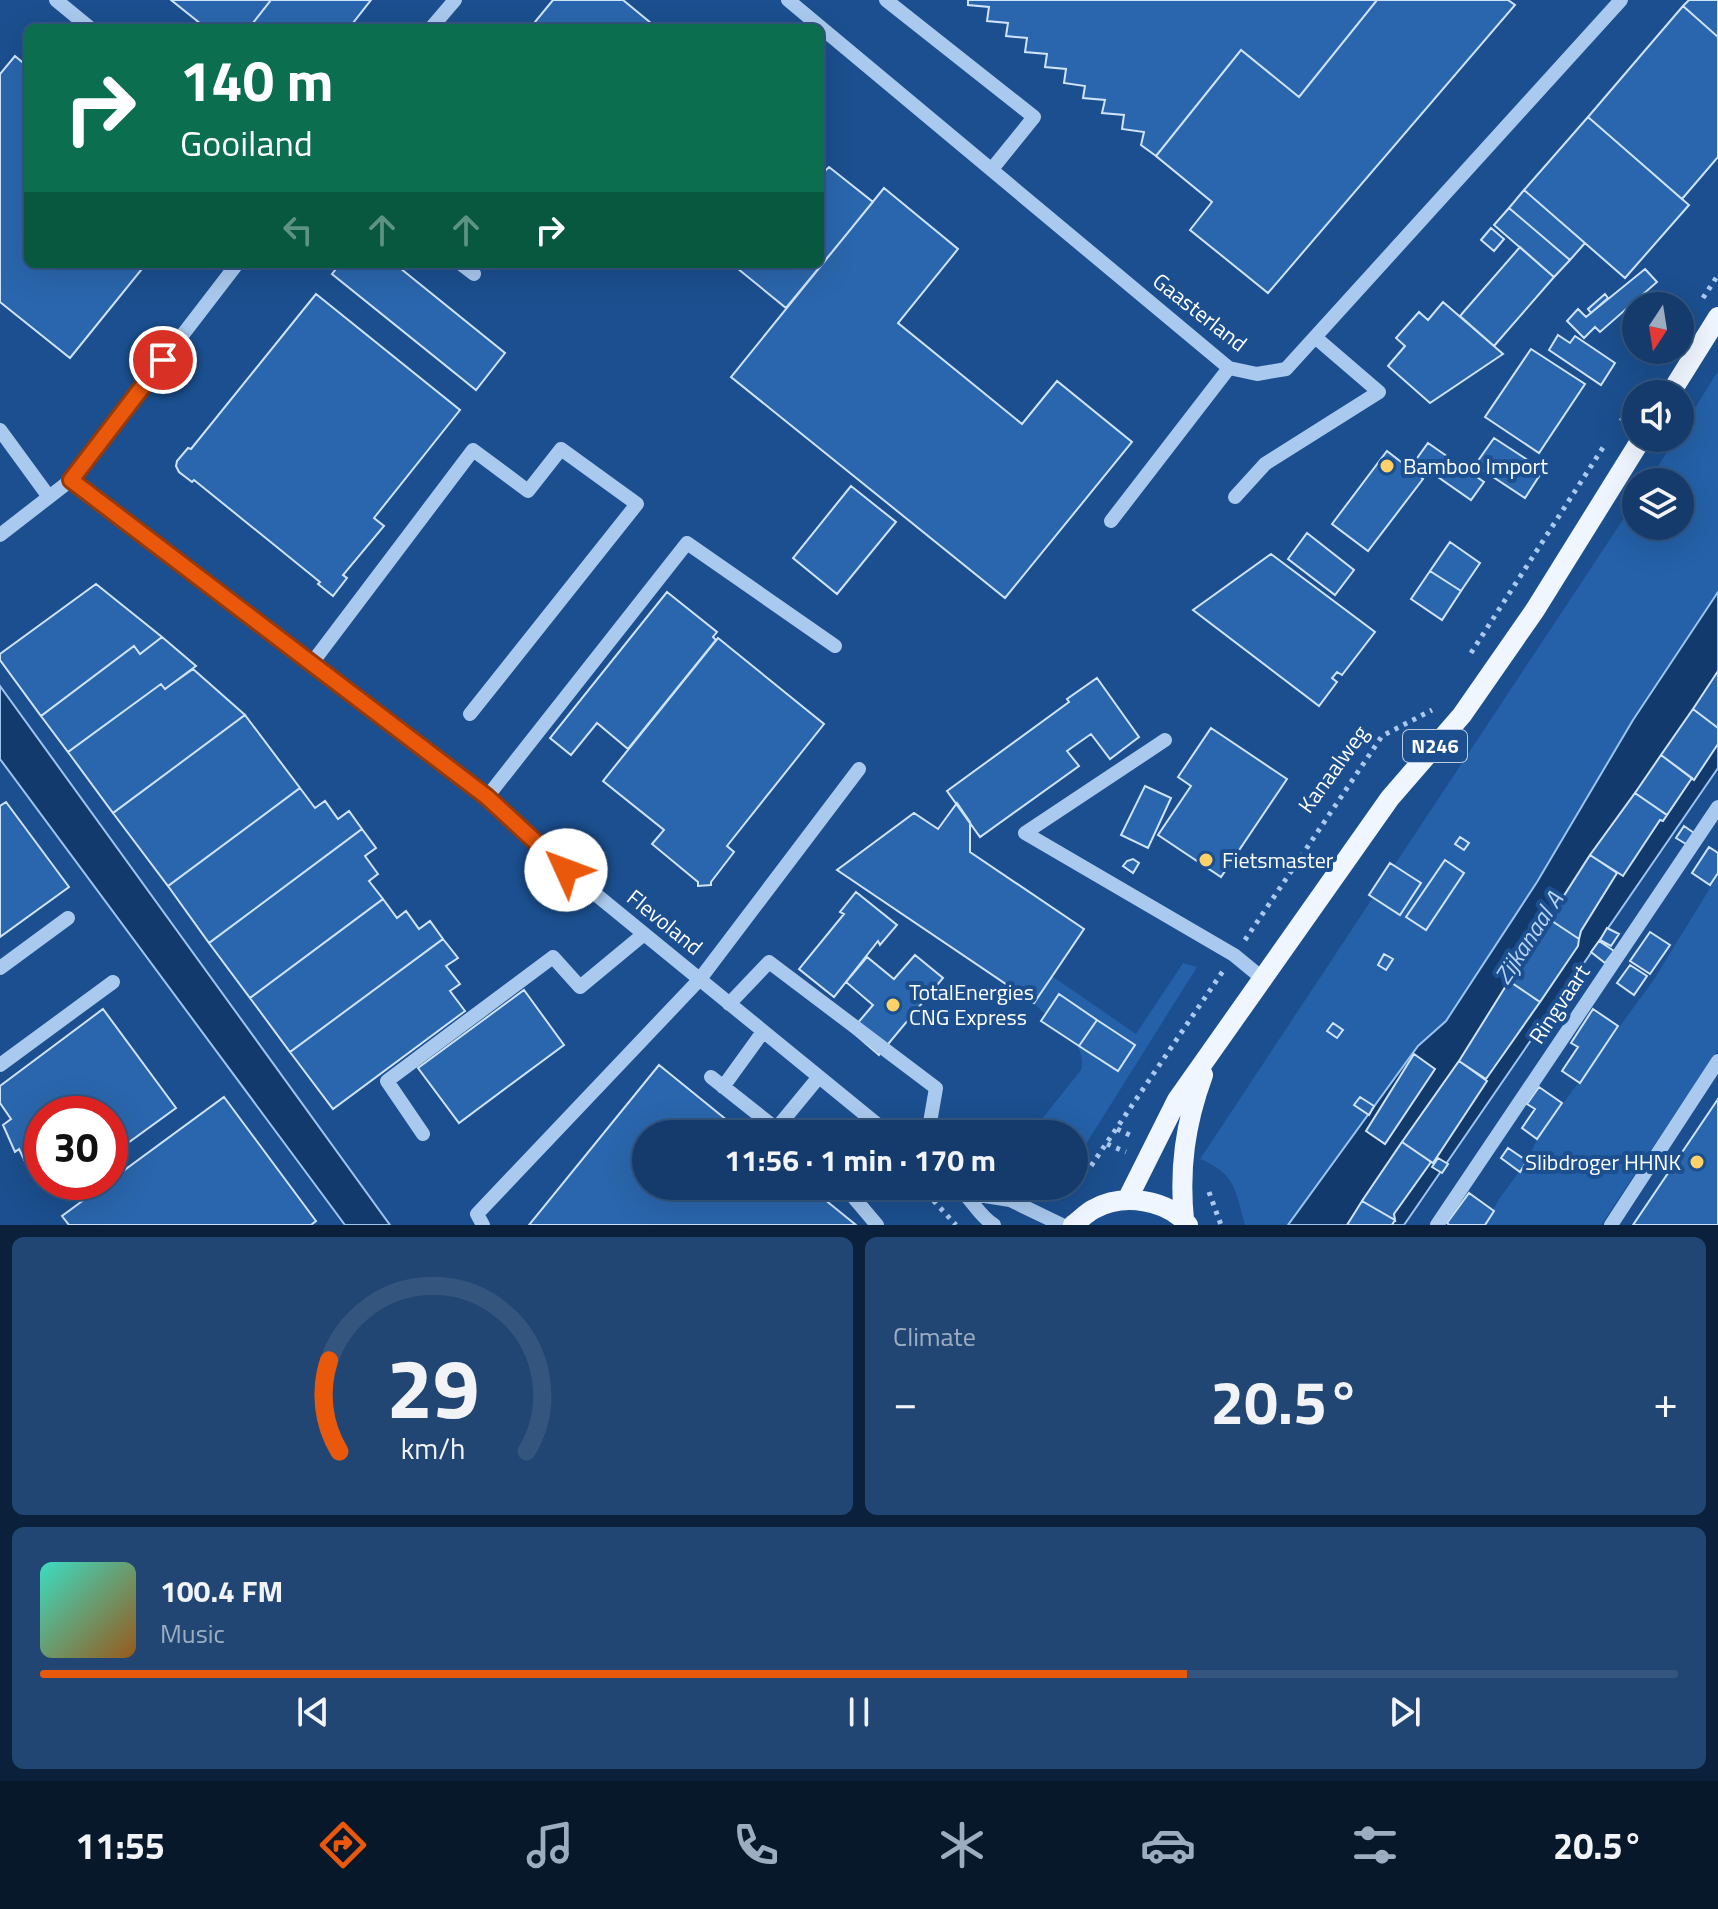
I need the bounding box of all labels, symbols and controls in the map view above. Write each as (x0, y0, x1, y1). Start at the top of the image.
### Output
text: 140 m (180, 38, 333, 123)
icon: right (48, 56, 152, 160)
text: Gooiland (180, 115, 313, 170)
icon: left (276, 208, 320, 252)
icon: ahead (360, 208, 404, 252)
icon: ahead (444, 208, 488, 252)
icon: right (528, 208, 572, 252)
street label: Gaasterland (1145, 264, 1255, 360)
north arrow (1622, 292, 1694, 364)
map controls (1622, 292, 1694, 540)
pin (129, 326, 197, 394)
icon: arrive (141, 338, 185, 382)
button: sound (1622, 380, 1694, 452)
place label: Bamboo Import (1403, 449, 1548, 483)
marker: Bamboo Import (1378, 457, 1396, 475)
button: layers (1622, 468, 1694, 540)
street label: Kanaalweg (1289, 718, 1377, 820)
road number: N246 (1403, 730, 1467, 762)
position arrow (524, 828, 608, 912)
place label: Fietsmaster (1222, 843, 1334, 877)
marker: Fietsmaster (1197, 851, 1215, 869)
street label: Flevoland (620, 881, 710, 963)
water label: Zijkanaal A (1485, 884, 1572, 991)
street label: Ringvaart (1520, 957, 1598, 1051)
place label: TotalEnergies CNG Express (909, 975, 1034, 1034)
marker: TotalEnergies CNG Express (884, 996, 902, 1014)
speed limit sign: 30 (24, 1096, 128, 1200)
text: 11:56 · 1 min · 170 m (724, 1137, 996, 1183)
place label: Slibdroger HHNK (1525, 1145, 1681, 1179)
marker: Slibdroger HHNK (1688, 1153, 1706, 1171)
text: Climate (893, 1317, 976, 1356)
text: 29 (386, 1324, 479, 1450)
text: 20.5° (1211, 1356, 1360, 1447)
text: − (893, 1368, 918, 1435)
text: + (1653, 1368, 1678, 1435)
text: km/h (400, 1427, 465, 1470)
text: 100.4 FM (160, 1568, 283, 1614)
text: Music (160, 1614, 225, 1653)
icon: previous (291, 1690, 335, 1734)
icon: pause (837, 1690, 881, 1734)
icon: next (1383, 1690, 1427, 1734)
icon: directions (315, 1817, 371, 1873)
icon: music (522, 1817, 578, 1873)
icon: phone (728, 1817, 784, 1873)
icon: climate (934, 1817, 990, 1873)
icon: car (1140, 1817, 1196, 1873)
icon: filters (1347, 1817, 1403, 1873)
text: 11:55 (75, 1818, 165, 1873)
text: 20.5° (1553, 1818, 1643, 1873)

